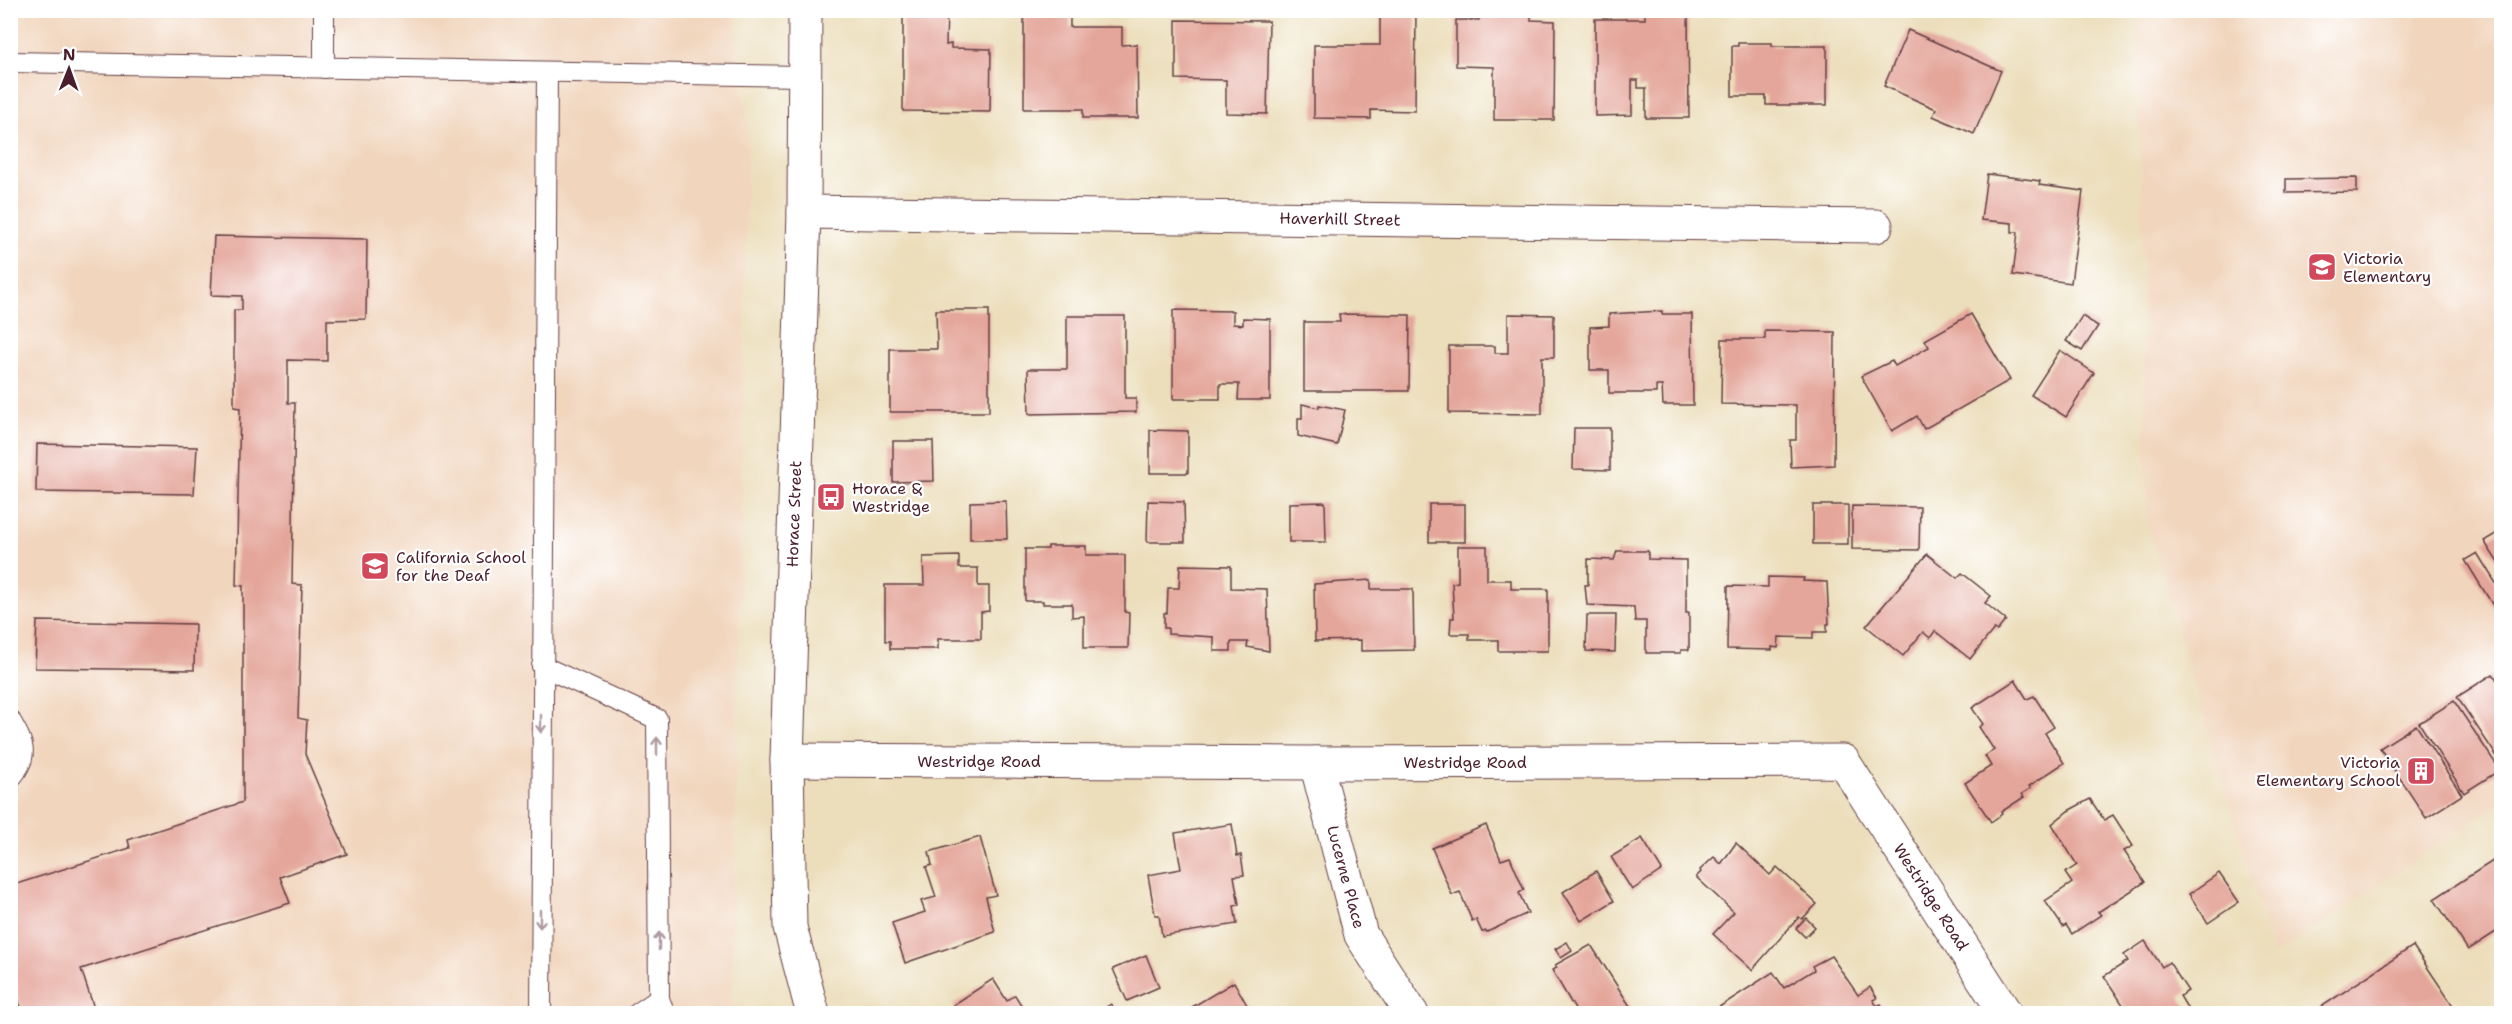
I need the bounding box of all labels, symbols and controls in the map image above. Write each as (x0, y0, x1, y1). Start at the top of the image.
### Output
north arrow (39, 39, 99, 99)
text: N (63, 44, 76, 65)
street label: Haverhill Street (1279, 207, 1401, 231)
place label: Victoria Elementary (2343, 248, 2431, 287)
school or university icon: Victoria Elementary (2306, 251, 2338, 283)
street label: Horace Street (782, 460, 806, 568)
place label: Horace & Westridge (852, 478, 930, 517)
bus stop icon: Horace & Westridge (815, 481, 847, 513)
place label: California School for the Deaf (396, 547, 526, 586)
school or university icon: California School for the Deaf (359, 550, 391, 582)
one-way arrow (535, 714, 547, 734)
one-way arrow (651, 736, 663, 756)
street label: Westridge Road (917, 751, 1041, 772)
street label: Westridge Road (1403, 752, 1527, 773)
place label: Victoria Elementary School (2256, 752, 2400, 791)
building icon: Victoria Elementary School (2405, 755, 2437, 787)
street label: Lucerne Place (1322, 823, 1370, 931)
street label: Westridge Road (1889, 839, 1973, 955)
one-way arrow (534, 909, 546, 929)
one-way arrow (653, 931, 665, 951)

